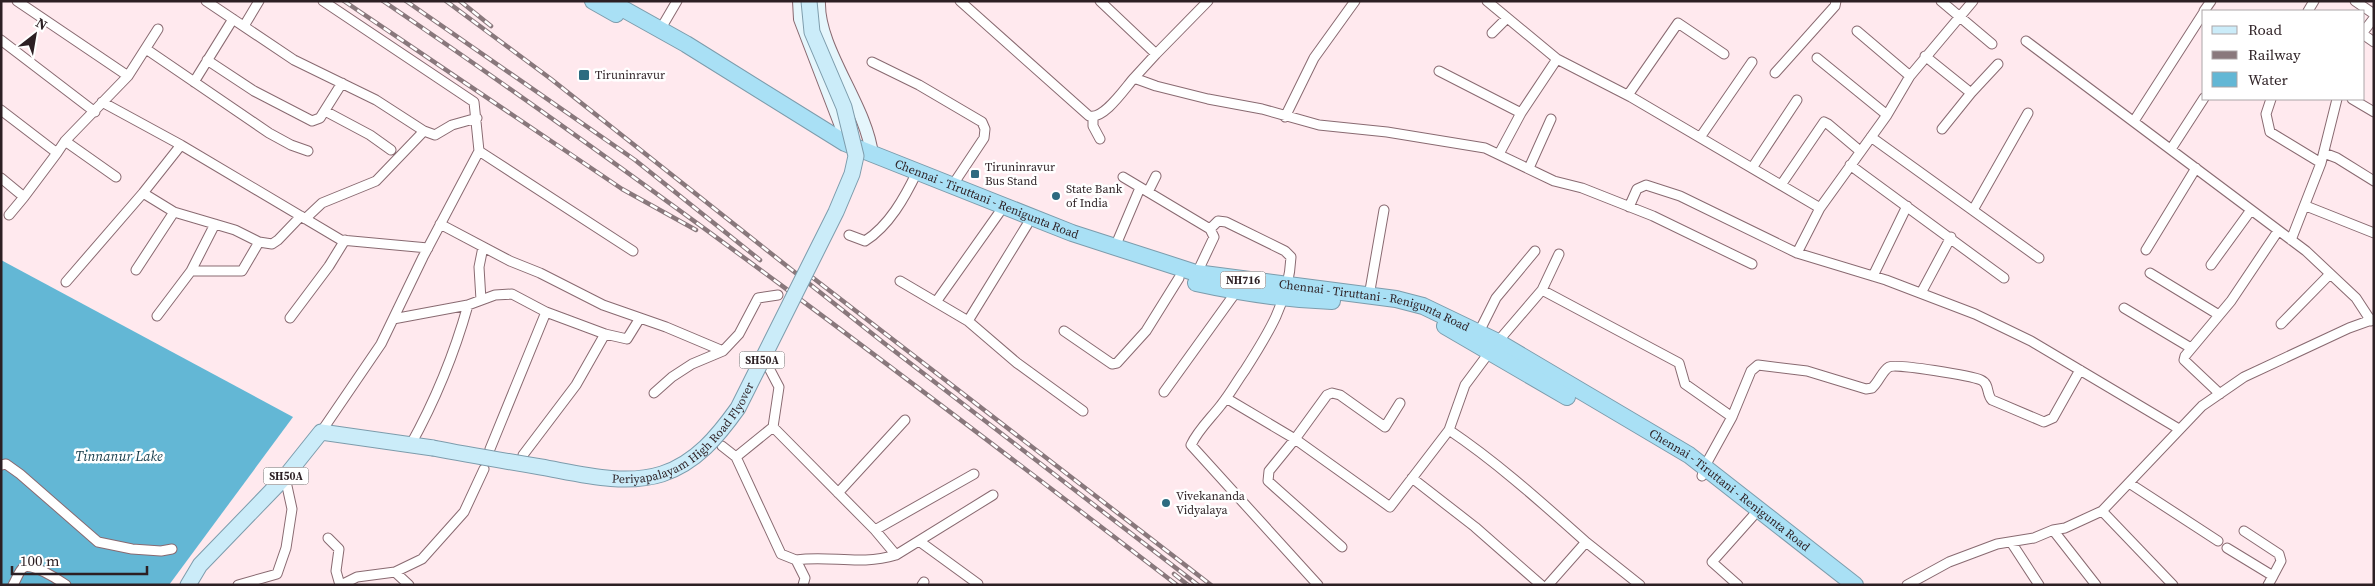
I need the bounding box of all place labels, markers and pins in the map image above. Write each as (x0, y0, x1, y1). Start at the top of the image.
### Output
place label: Tiruninravur (595, 67, 665, 83)
marker: Tiruninravur (577, 68, 591, 82)
place label: Tiruninravur Bus Stand (985, 159, 1055, 189)
marker: Tiruninravur Bus Stand (969, 168, 981, 180)
place label: State Bank of India (1066, 181, 1123, 211)
marker: State Bank of India (1050, 190, 1062, 202)
place label: Vivekananda Vidyalaya (1176, 488, 1246, 518)
marker: Vivekananda Vidyalaya (1160, 497, 1172, 509)

